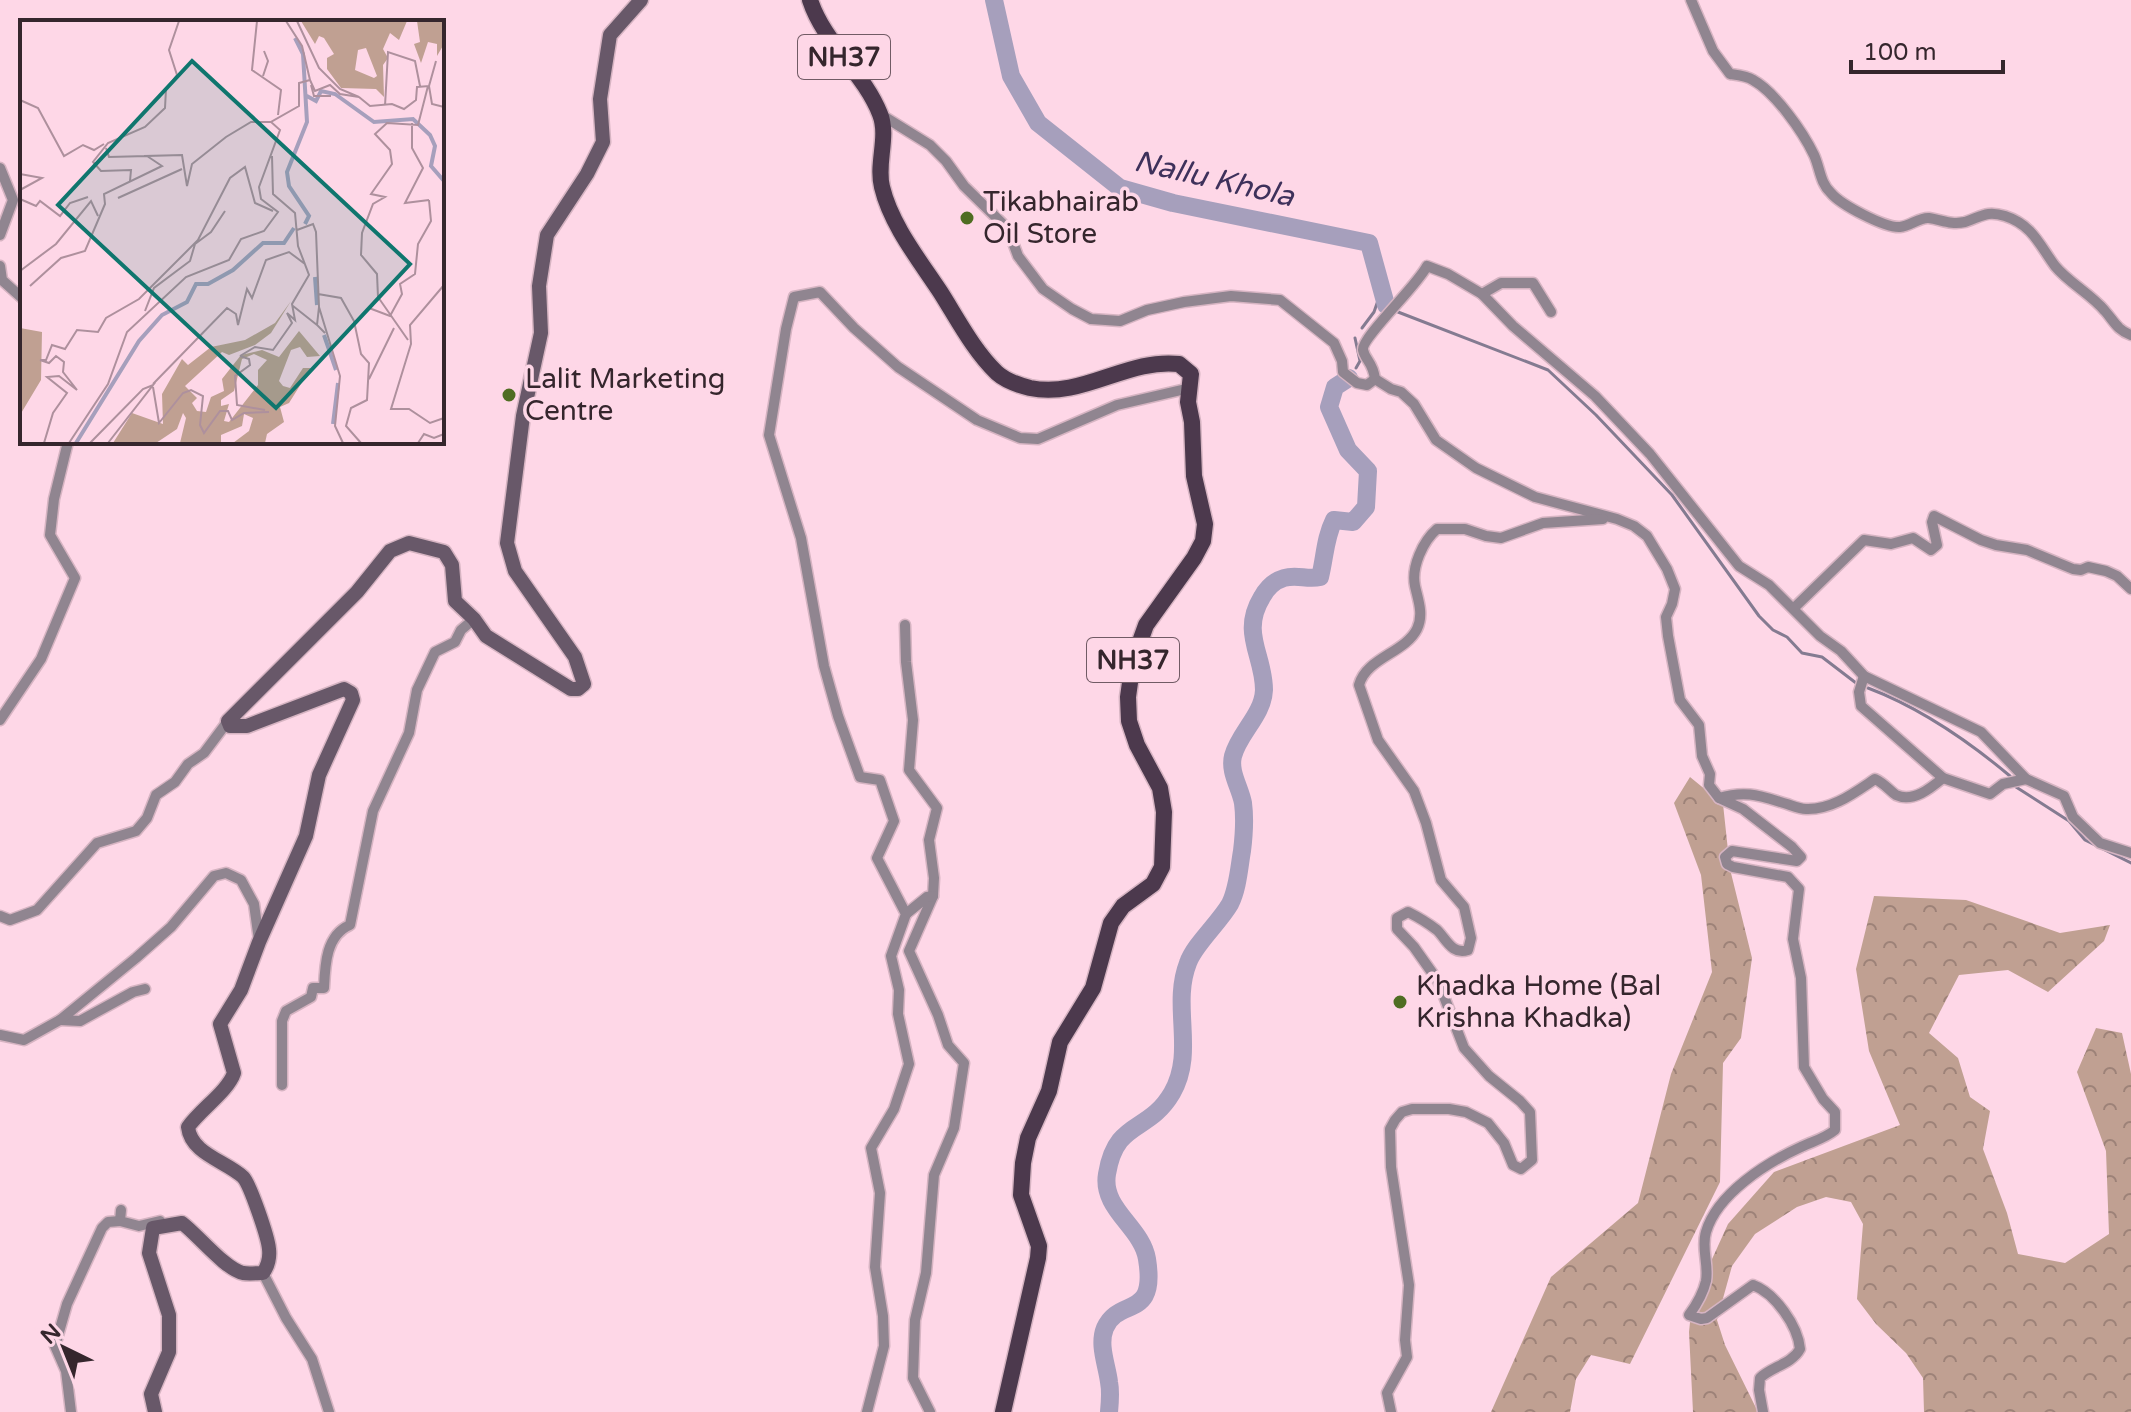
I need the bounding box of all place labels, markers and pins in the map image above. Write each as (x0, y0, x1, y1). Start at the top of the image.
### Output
place label: Tikabhairab Oil Store (983, 185, 1139, 251)
marker: Tikabhairab Oil Store (958, 209, 976, 227)
place label: Lalit Marketing Centre (525, 362, 726, 428)
marker: Lalit Marketing Centre (500, 386, 518, 404)
place label: Khadka Home (Bal Krishna Khadka) (1416, 969, 1661, 1035)
marker: Khadka Home (Bal Krishna Khadka) (1391, 993, 1409, 1011)

